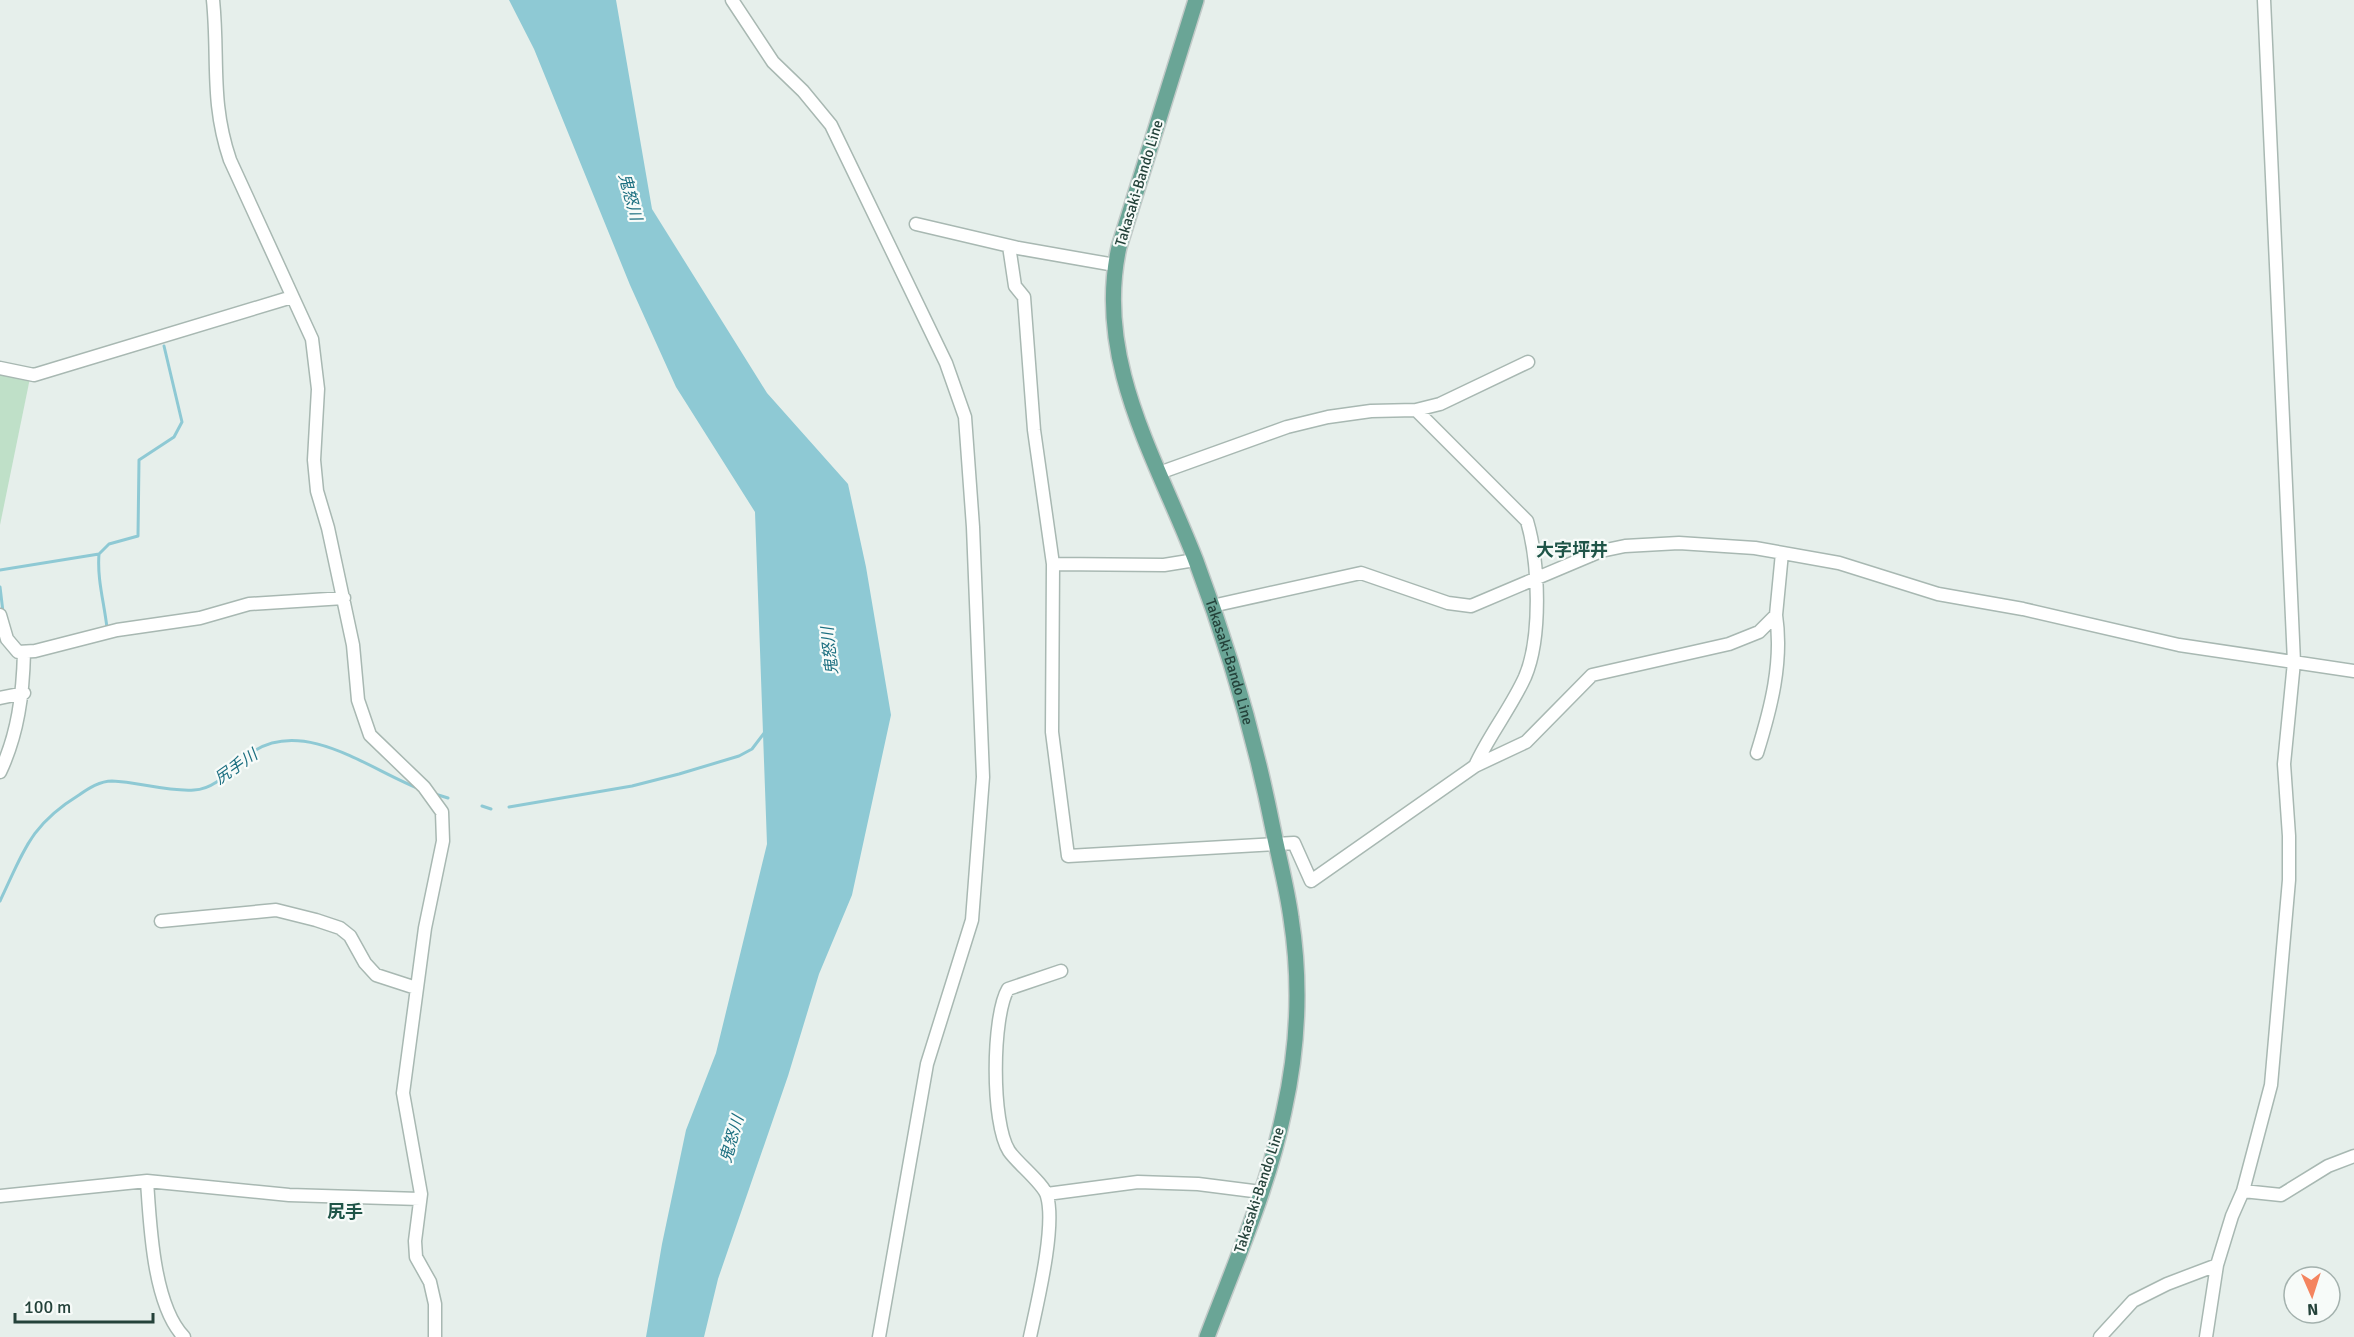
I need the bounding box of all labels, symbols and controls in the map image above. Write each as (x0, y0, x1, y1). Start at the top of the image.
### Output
street label: Takasaki-Bando Line (1111, 118, 1167, 248)
water label: 鬼怒川 (614, 171, 646, 225)
district label: 大字坪井 (1536, 539, 1608, 561)
street label: Takasaki-Bando Line (1201, 596, 1257, 727)
water label: 鬼怒川 (817, 624, 842, 676)
water label: 尻手川 (211, 744, 263, 789)
water label: 鬼怒川 (716, 1111, 749, 1165)
street label: Takasaki-Bando Line (1230, 1125, 1288, 1255)
district label: 尻手 (327, 1201, 363, 1223)
north arrow (2282, 1265, 2342, 1325)
scale bar (15, 1286, 153, 1324)
text: 100 m (24, 1296, 71, 1318)
text: N (2307, 1299, 2319, 1319)

